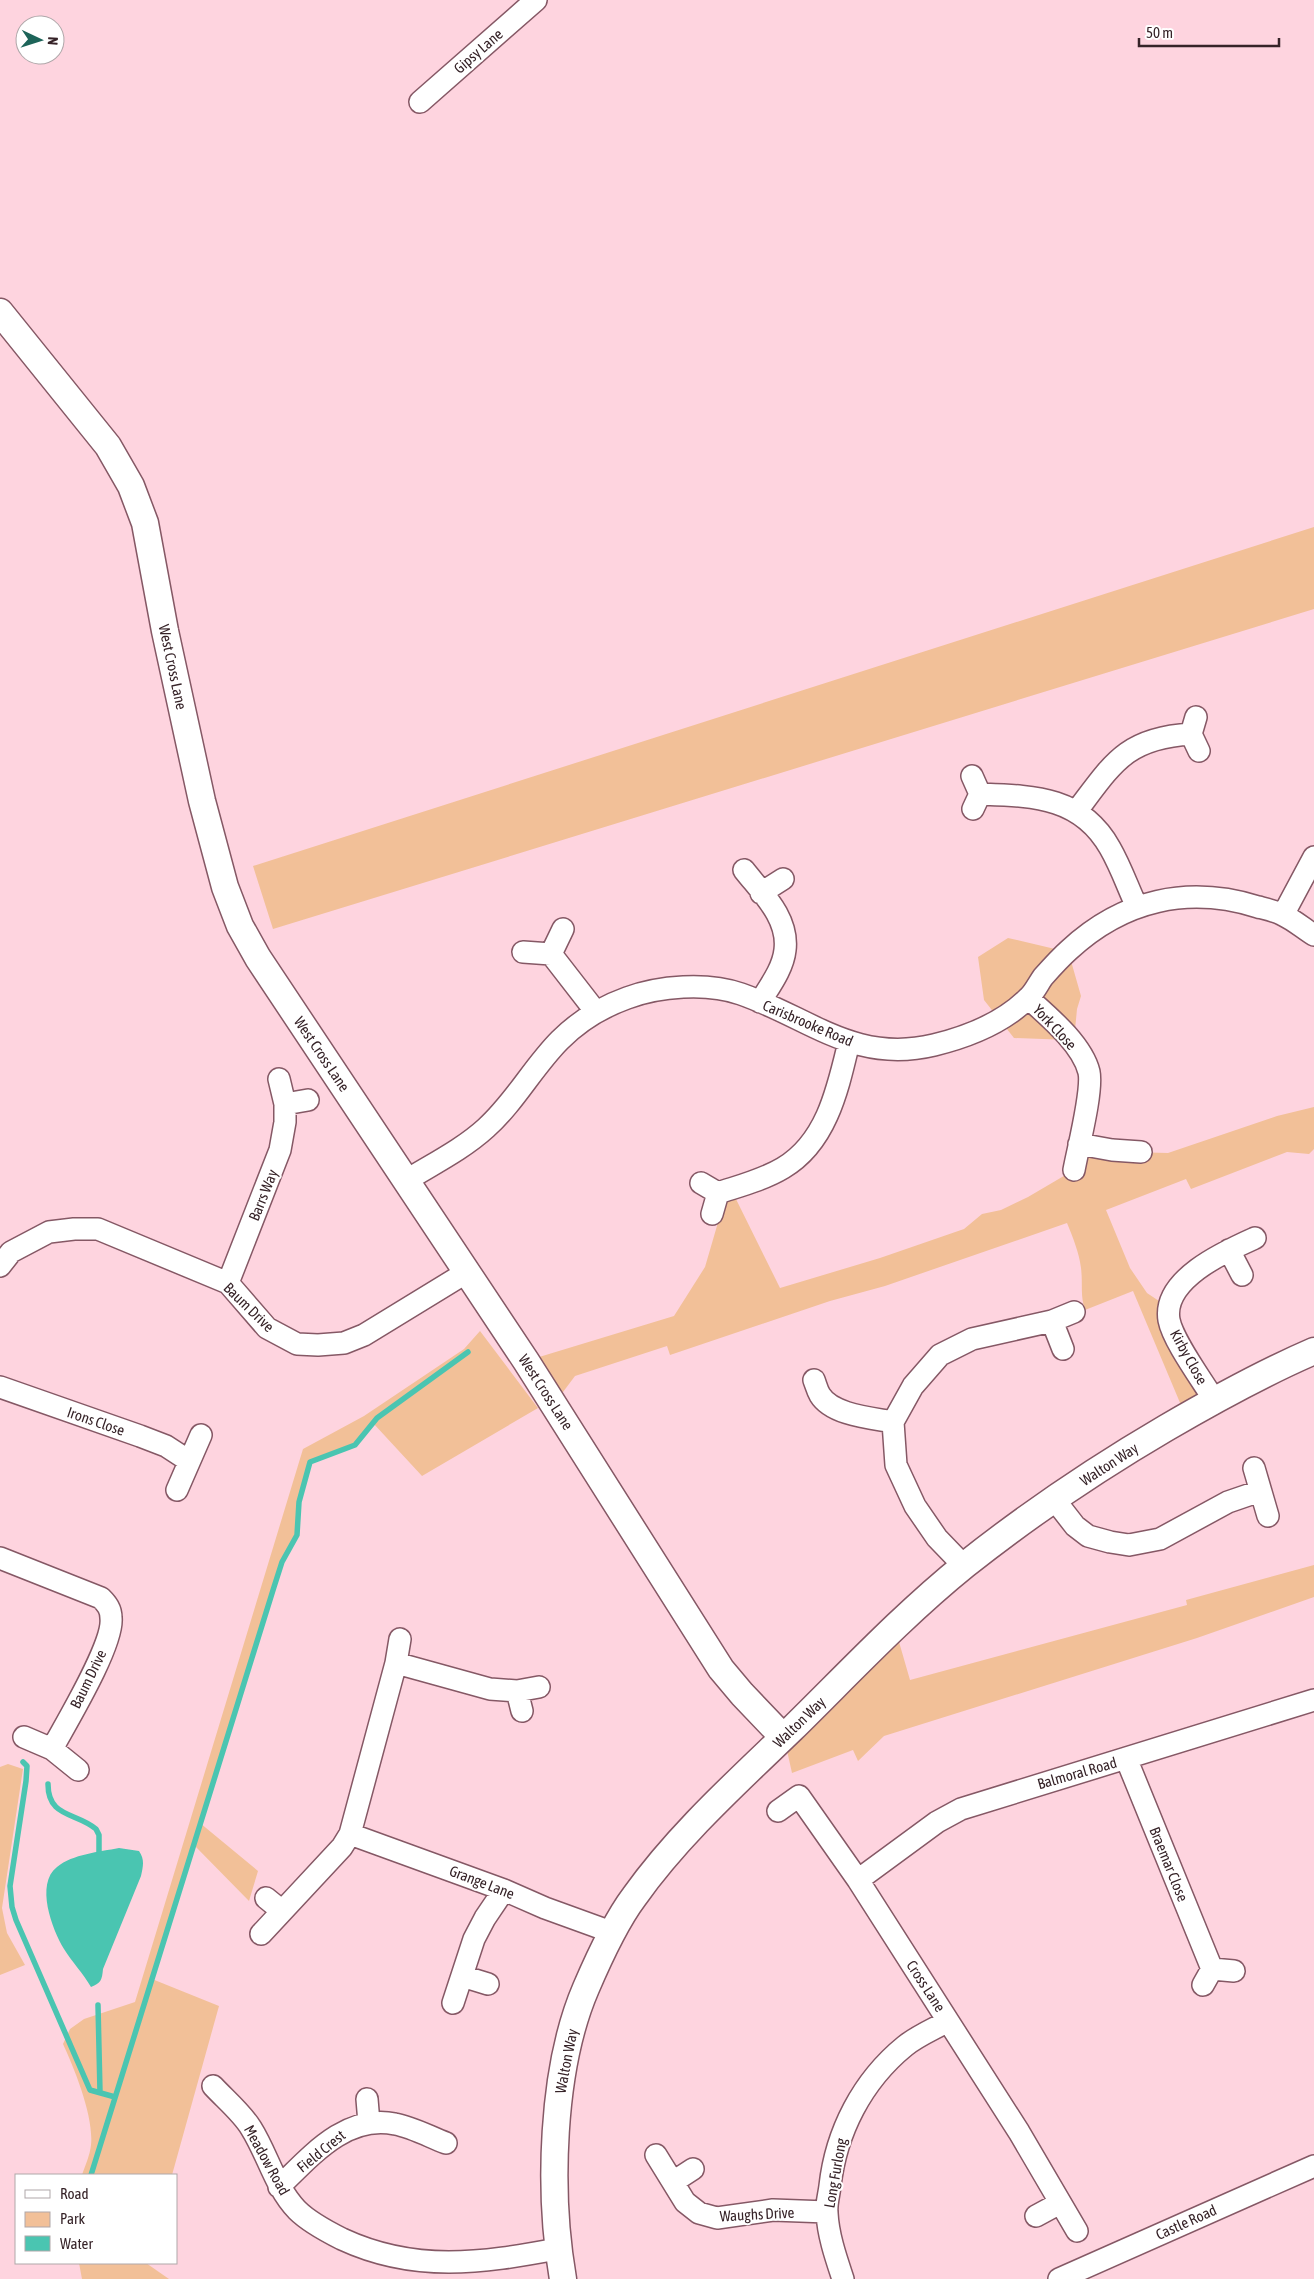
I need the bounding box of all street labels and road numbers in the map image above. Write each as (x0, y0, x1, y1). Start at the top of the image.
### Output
street label: Gipsy Lane (450, 25, 506, 77)
street label: West Cross Lane (156, 623, 190, 711)
street label: Carisbrooke Road (760, 996, 856, 1050)
street label: York Close (1030, 1001, 1080, 1053)
street label: West Cross Lane (291, 1013, 353, 1095)
street label: Barrs Way (245, 1167, 281, 1223)
street label: Baum Drive (220, 1279, 278, 1335)
street label: Kirby Close (1167, 1327, 1211, 1388)
street label: West Cross Lane (515, 1351, 577, 1433)
street label: Irons Close (65, 1403, 127, 1439)
street label: Walton Way (1077, 1439, 1141, 1489)
street label: Baum Drive (66, 1647, 110, 1711)
street label: Walton Way (770, 1693, 828, 1751)
street label: Balmoral Road (1035, 1754, 1119, 1792)
street label: Braemar Close (1146, 1824, 1192, 1904)
street label: Grange Lane (447, 1862, 517, 1902)
street label: Cross Lane (903, 1957, 949, 2015)
street label: Walton Way (551, 2027, 581, 2095)
street label: Meadow Road (241, 2122, 293, 2198)
street label: Field Crest (294, 2126, 348, 2176)
street label: Long Furlong (820, 2136, 850, 2209)
street label: Castle Road (1153, 2201, 1219, 2243)
street label: Waughs Drive (719, 2204, 795, 2224)

